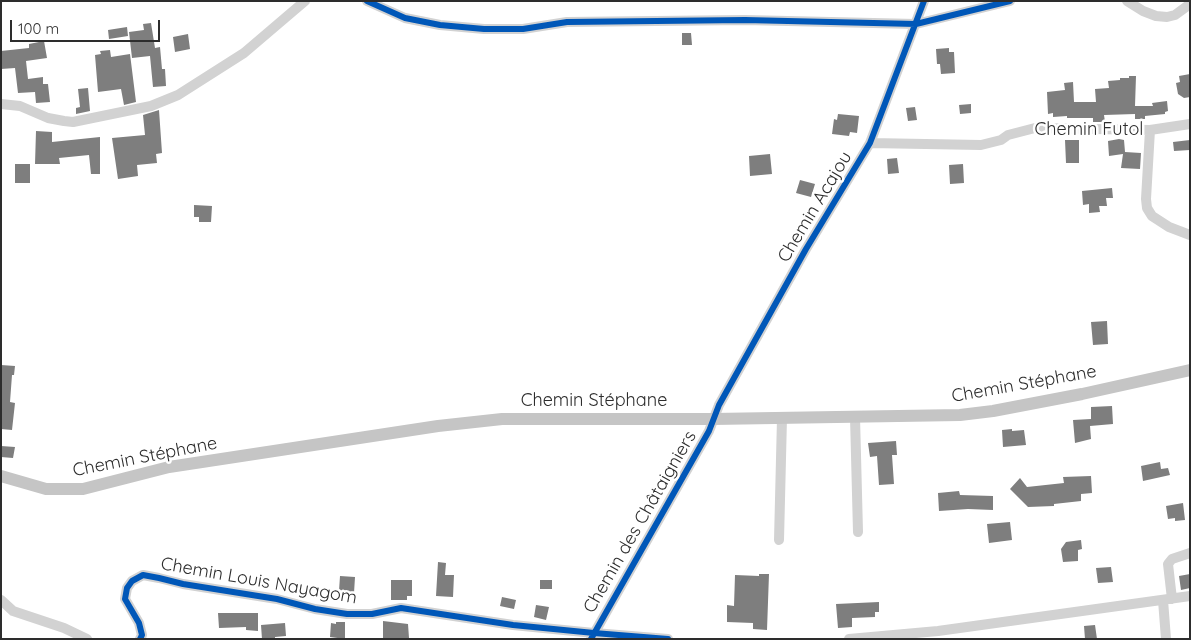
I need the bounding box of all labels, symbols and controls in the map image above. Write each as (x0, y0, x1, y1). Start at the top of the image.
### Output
scale bar (12, 10, 162, 42)
text: 100 m (18, 19, 59, 38)
street label: Chemin Futol (1035, 119, 1143, 141)
street label: Chemin Acajou (773, 148, 857, 266)
street label: Chemin Stéphane (950, 361, 1098, 407)
street label: Chemin Stéphane (521, 390, 667, 412)
street label: Chemin des Châtaigniers (579, 427, 701, 617)
street label: Chemin Stéphane (71, 432, 219, 482)
street label: Chemin Louis Nayagom (159, 553, 359, 609)

